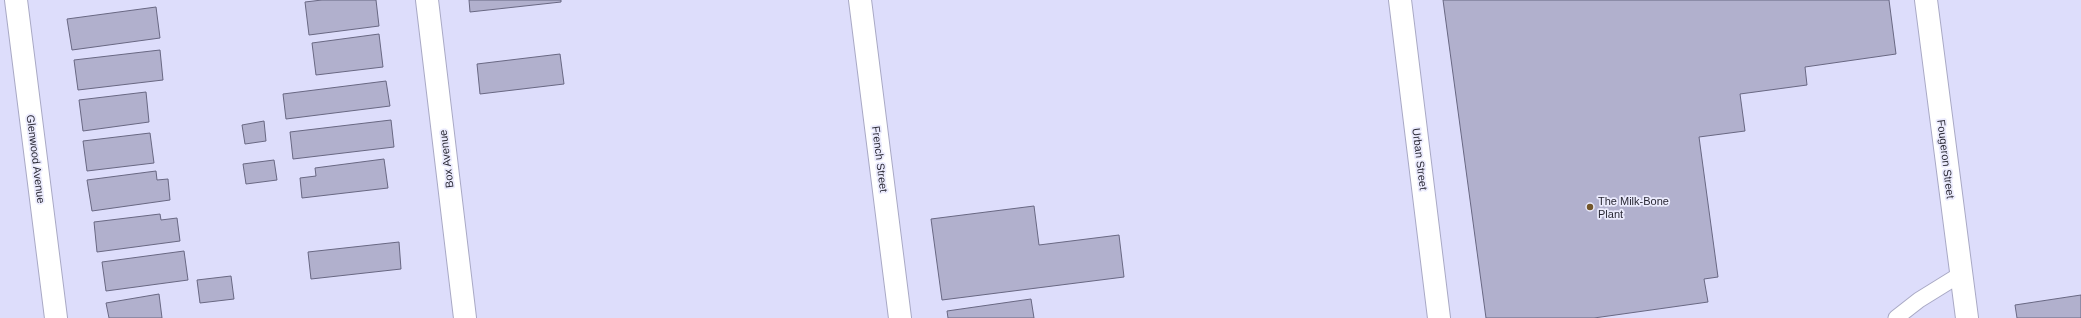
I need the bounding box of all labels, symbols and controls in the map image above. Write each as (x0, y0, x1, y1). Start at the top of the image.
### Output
street label: Glenwood Avenue (25, 114, 47, 204)
street label: Fougeron Street (1935, 119, 1957, 199)
street label: French Street (870, 125, 890, 193)
street label: Urban Street (1410, 127, 1430, 191)
street label: Box Avenue (436, 129, 456, 189)
place label: The Milk-Bone Plant (1598, 195, 1669, 220)
marker: The Milk-Bone Plant (1585, 202, 1595, 212)

